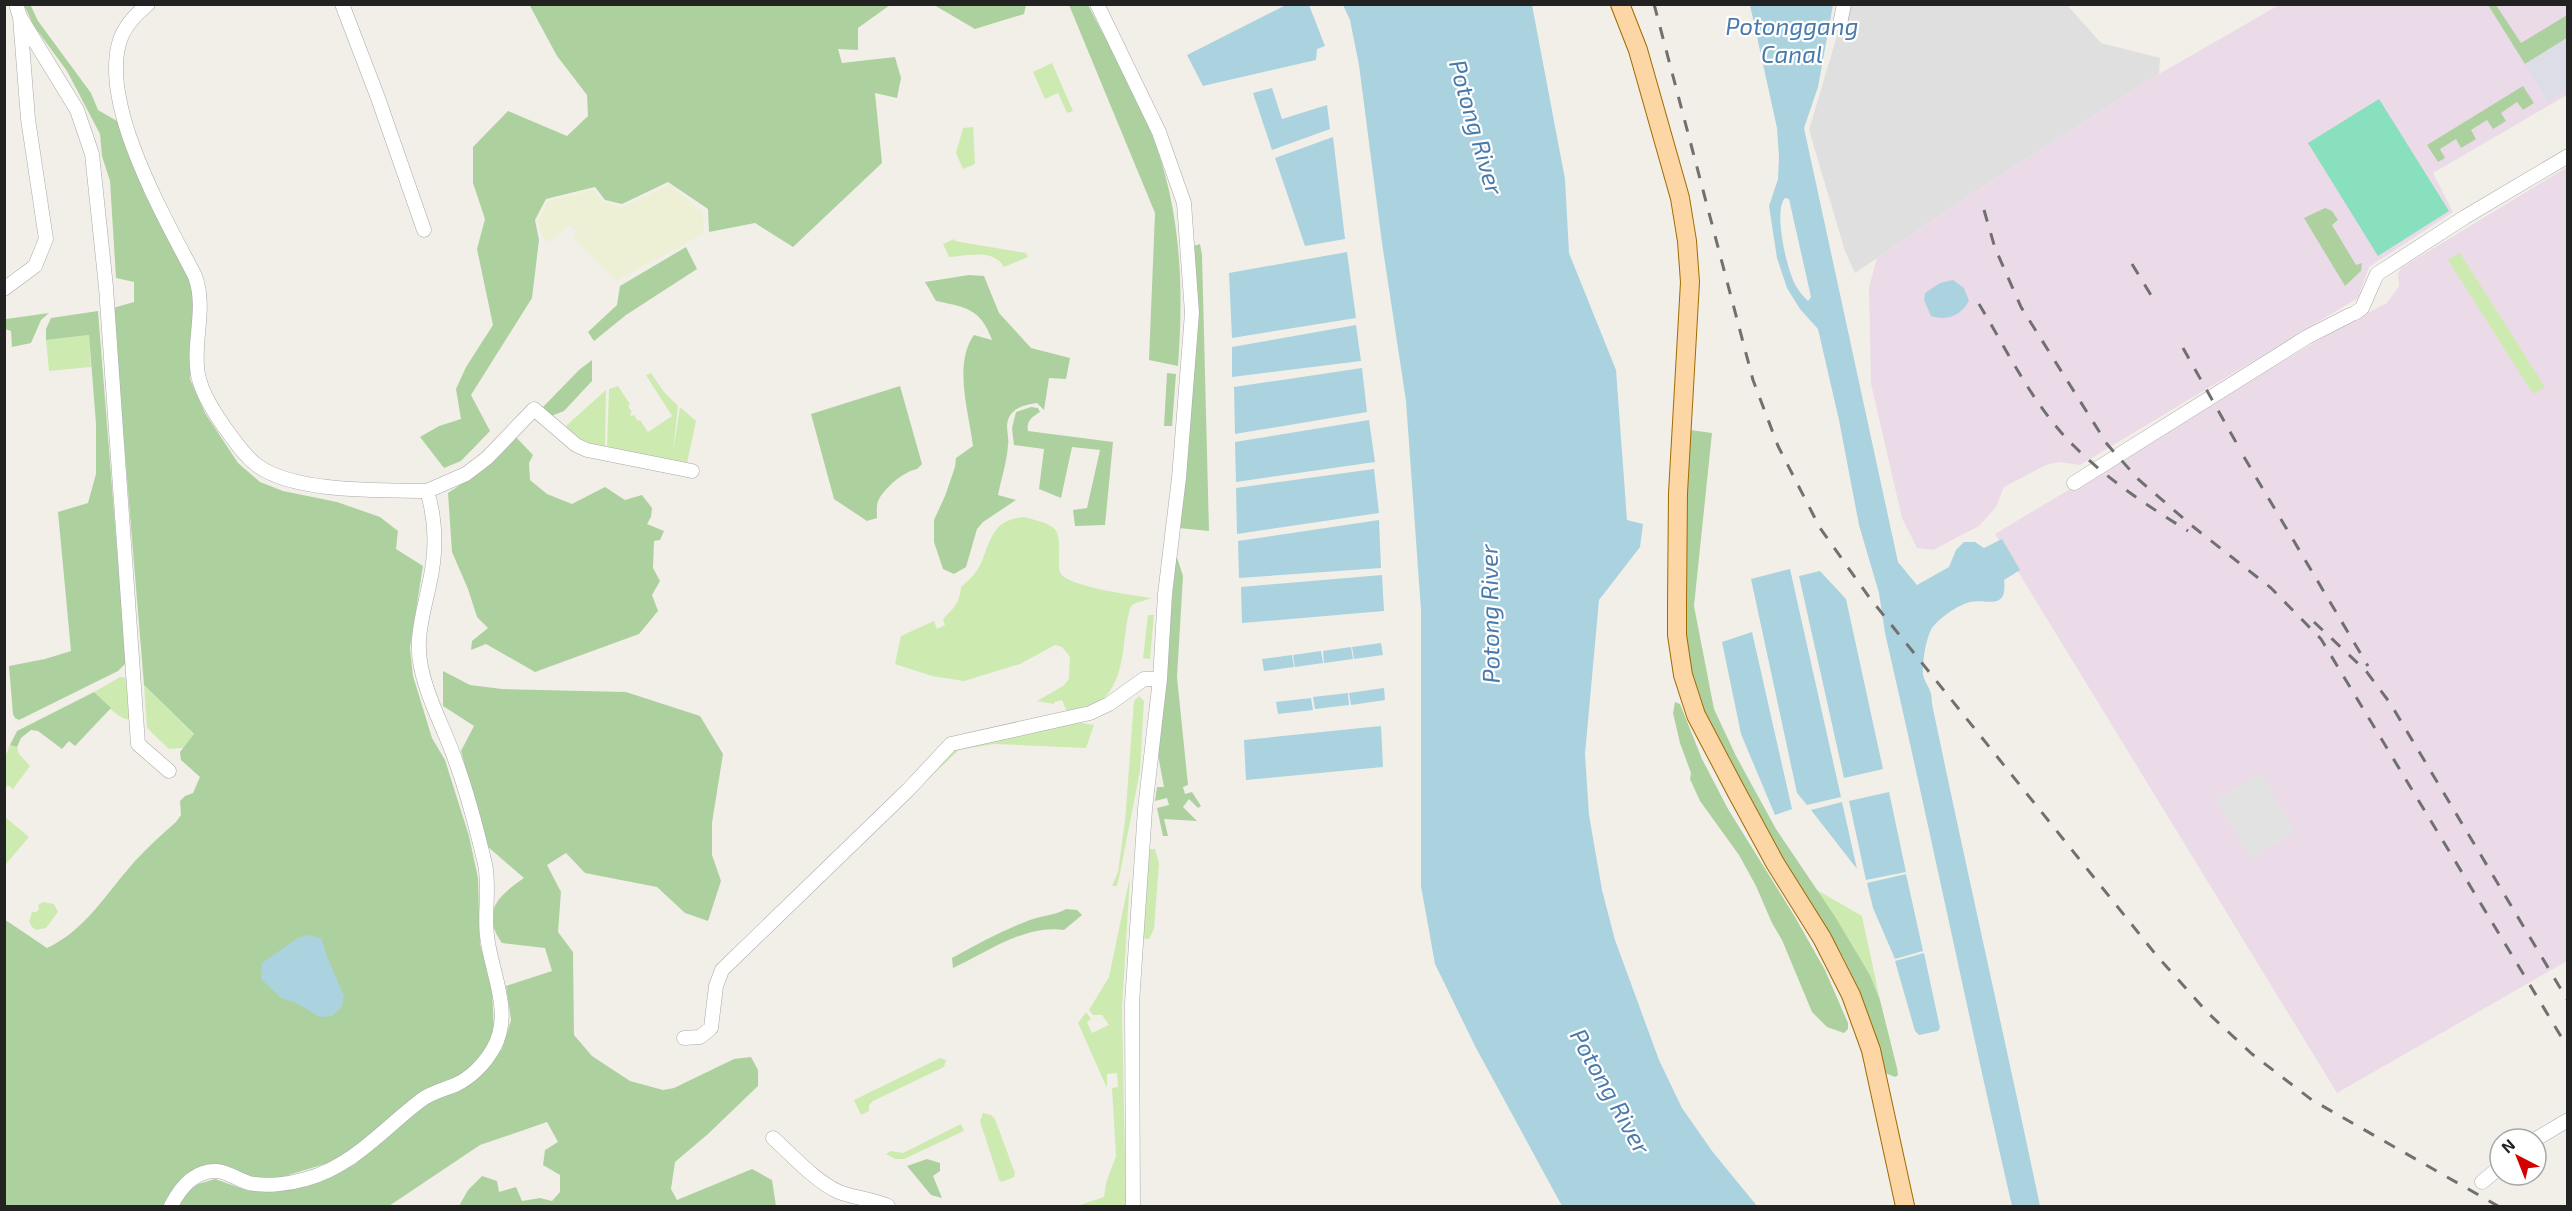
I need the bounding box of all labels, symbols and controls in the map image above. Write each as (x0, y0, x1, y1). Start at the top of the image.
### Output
water label: Potonggang Canal (1725, 11, 1859, 68)
water label: Potong River (1444, 56, 1510, 198)
water label: Potong River (1473, 544, 1505, 684)
water label: Potong River (1565, 1023, 1658, 1159)
north arrow (2488, 1127, 2548, 1187)
text: N (2497, 1135, 2518, 1156)

